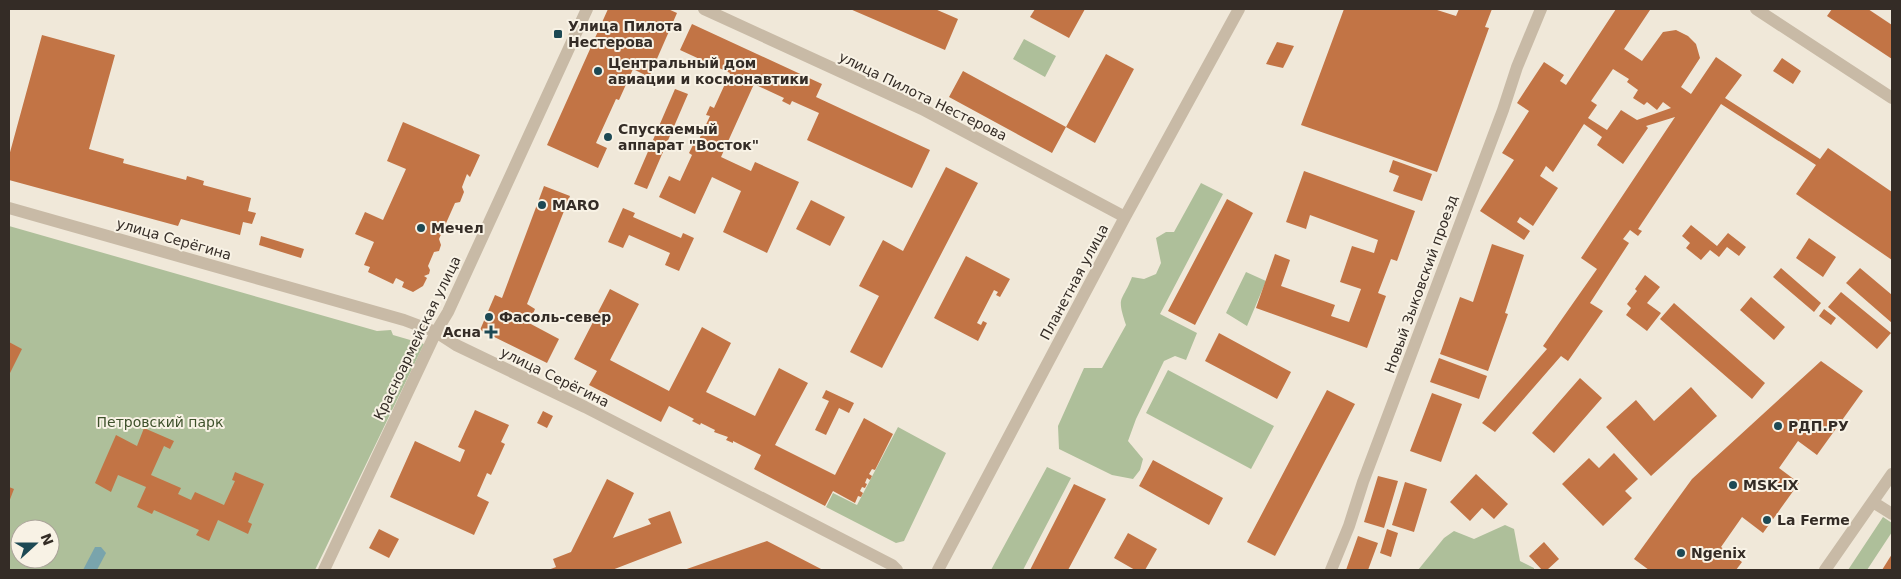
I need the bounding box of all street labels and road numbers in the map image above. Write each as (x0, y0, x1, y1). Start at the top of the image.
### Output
street label: улица Пилота Нестерова (836, 48, 1010, 144)
street label: Новый Зыковский проезд (1381, 193, 1461, 375)
street label: улица Серёгина (115, 215, 233, 263)
street label: Планетная улица (1037, 221, 1111, 343)
street label: Красноармейская улица (370, 253, 464, 423)
street label: улица Серёгина (498, 344, 612, 410)

